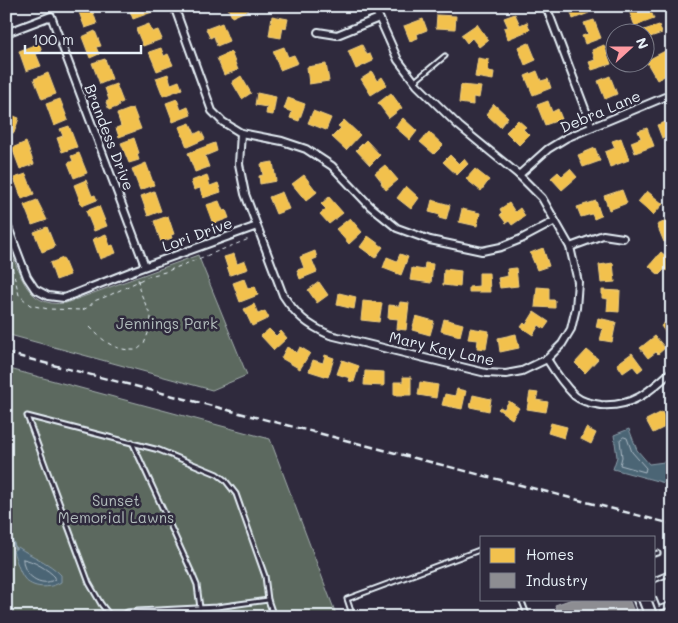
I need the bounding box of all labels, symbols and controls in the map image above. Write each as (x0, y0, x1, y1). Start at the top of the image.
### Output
scale bar (25, 22, 141, 54)
north arrow (606, 22, 656, 72)
text: 100 m (32, 29, 74, 49)
text: N (632, 35, 653, 52)
street label: Brandess Drive (81, 81, 139, 193)
street label: Debra Lane (557, 85, 643, 137)
street label: Lori Drive (159, 212, 235, 256)
park label: Jennings Park (116, 313, 218, 333)
street label: Mary Kay Lane (387, 326, 497, 370)
park label: Sunset Memorial Lawns (58, 490, 174, 527)
legend (480, 536, 656, 600)
text: Homes (526, 544, 574, 564)
text: Industry (526, 570, 588, 590)

